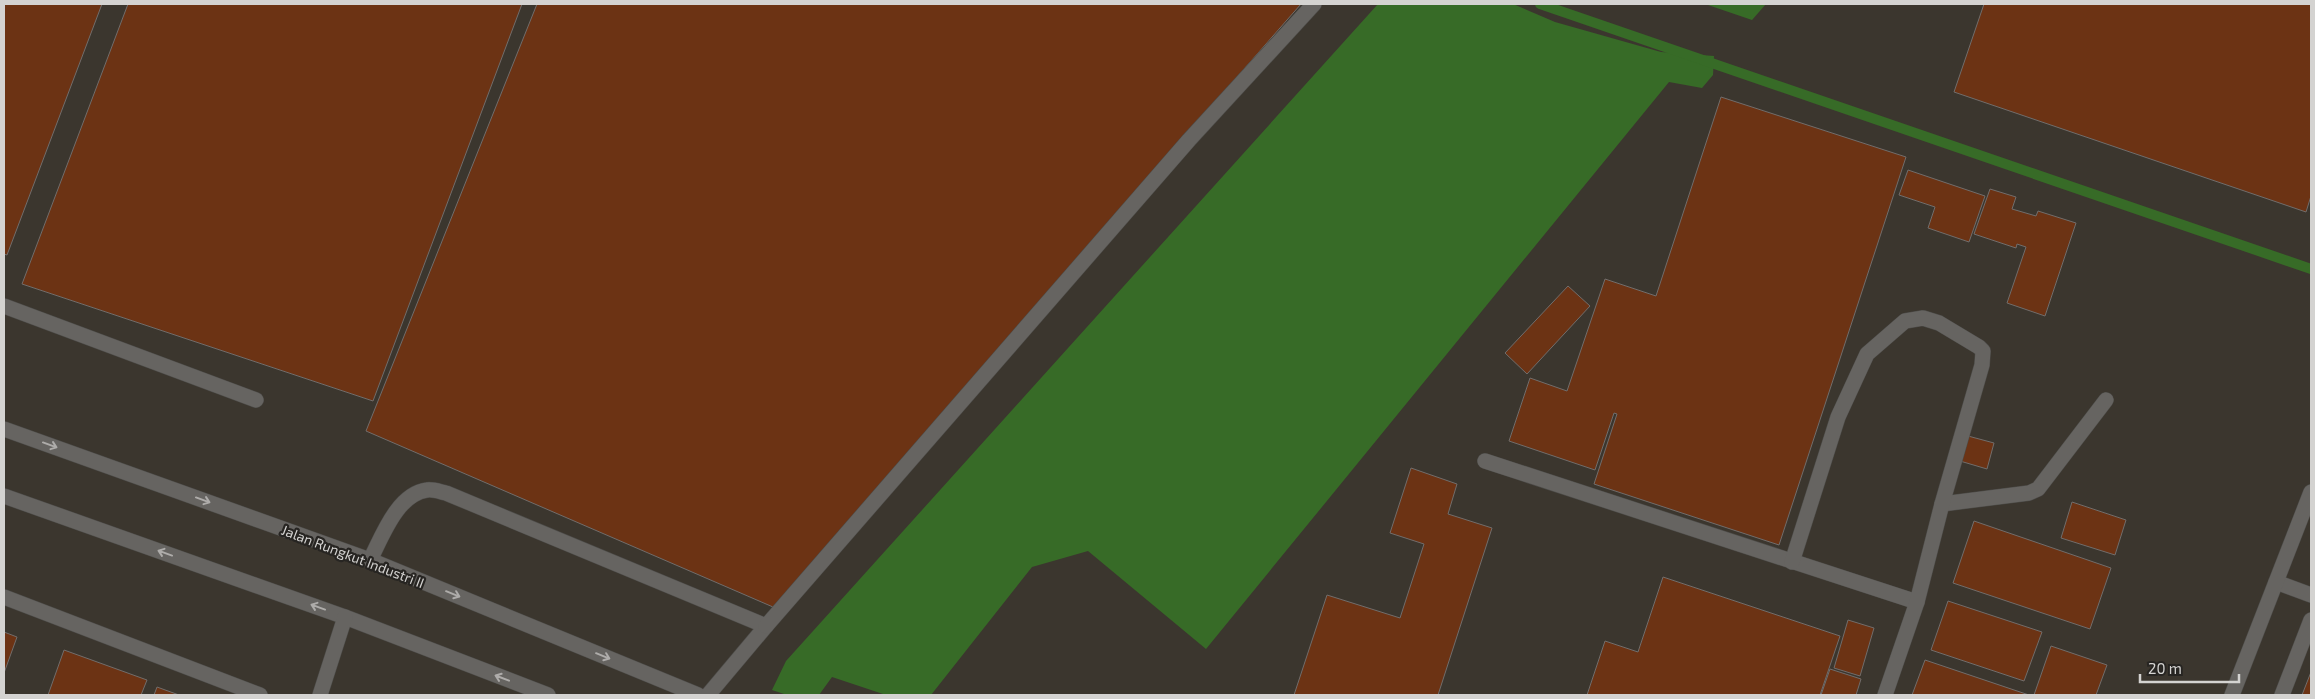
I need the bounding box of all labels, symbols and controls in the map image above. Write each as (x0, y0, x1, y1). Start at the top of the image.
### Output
one-way arrow (41, 441, 57, 450)
one-way arrow (194, 496, 210, 505)
street label: Jalan Rungkut Industri II (279, 521, 427, 591)
one-way arrow (157, 548, 173, 557)
one-way arrow (445, 590, 460, 600)
one-way arrow (311, 602, 326, 611)
one-way arrow (595, 652, 610, 661)
scale bar (2140, 652, 2239, 684)
text: 20 m (2148, 659, 2182, 677)
one-way arrow (495, 673, 510, 682)

